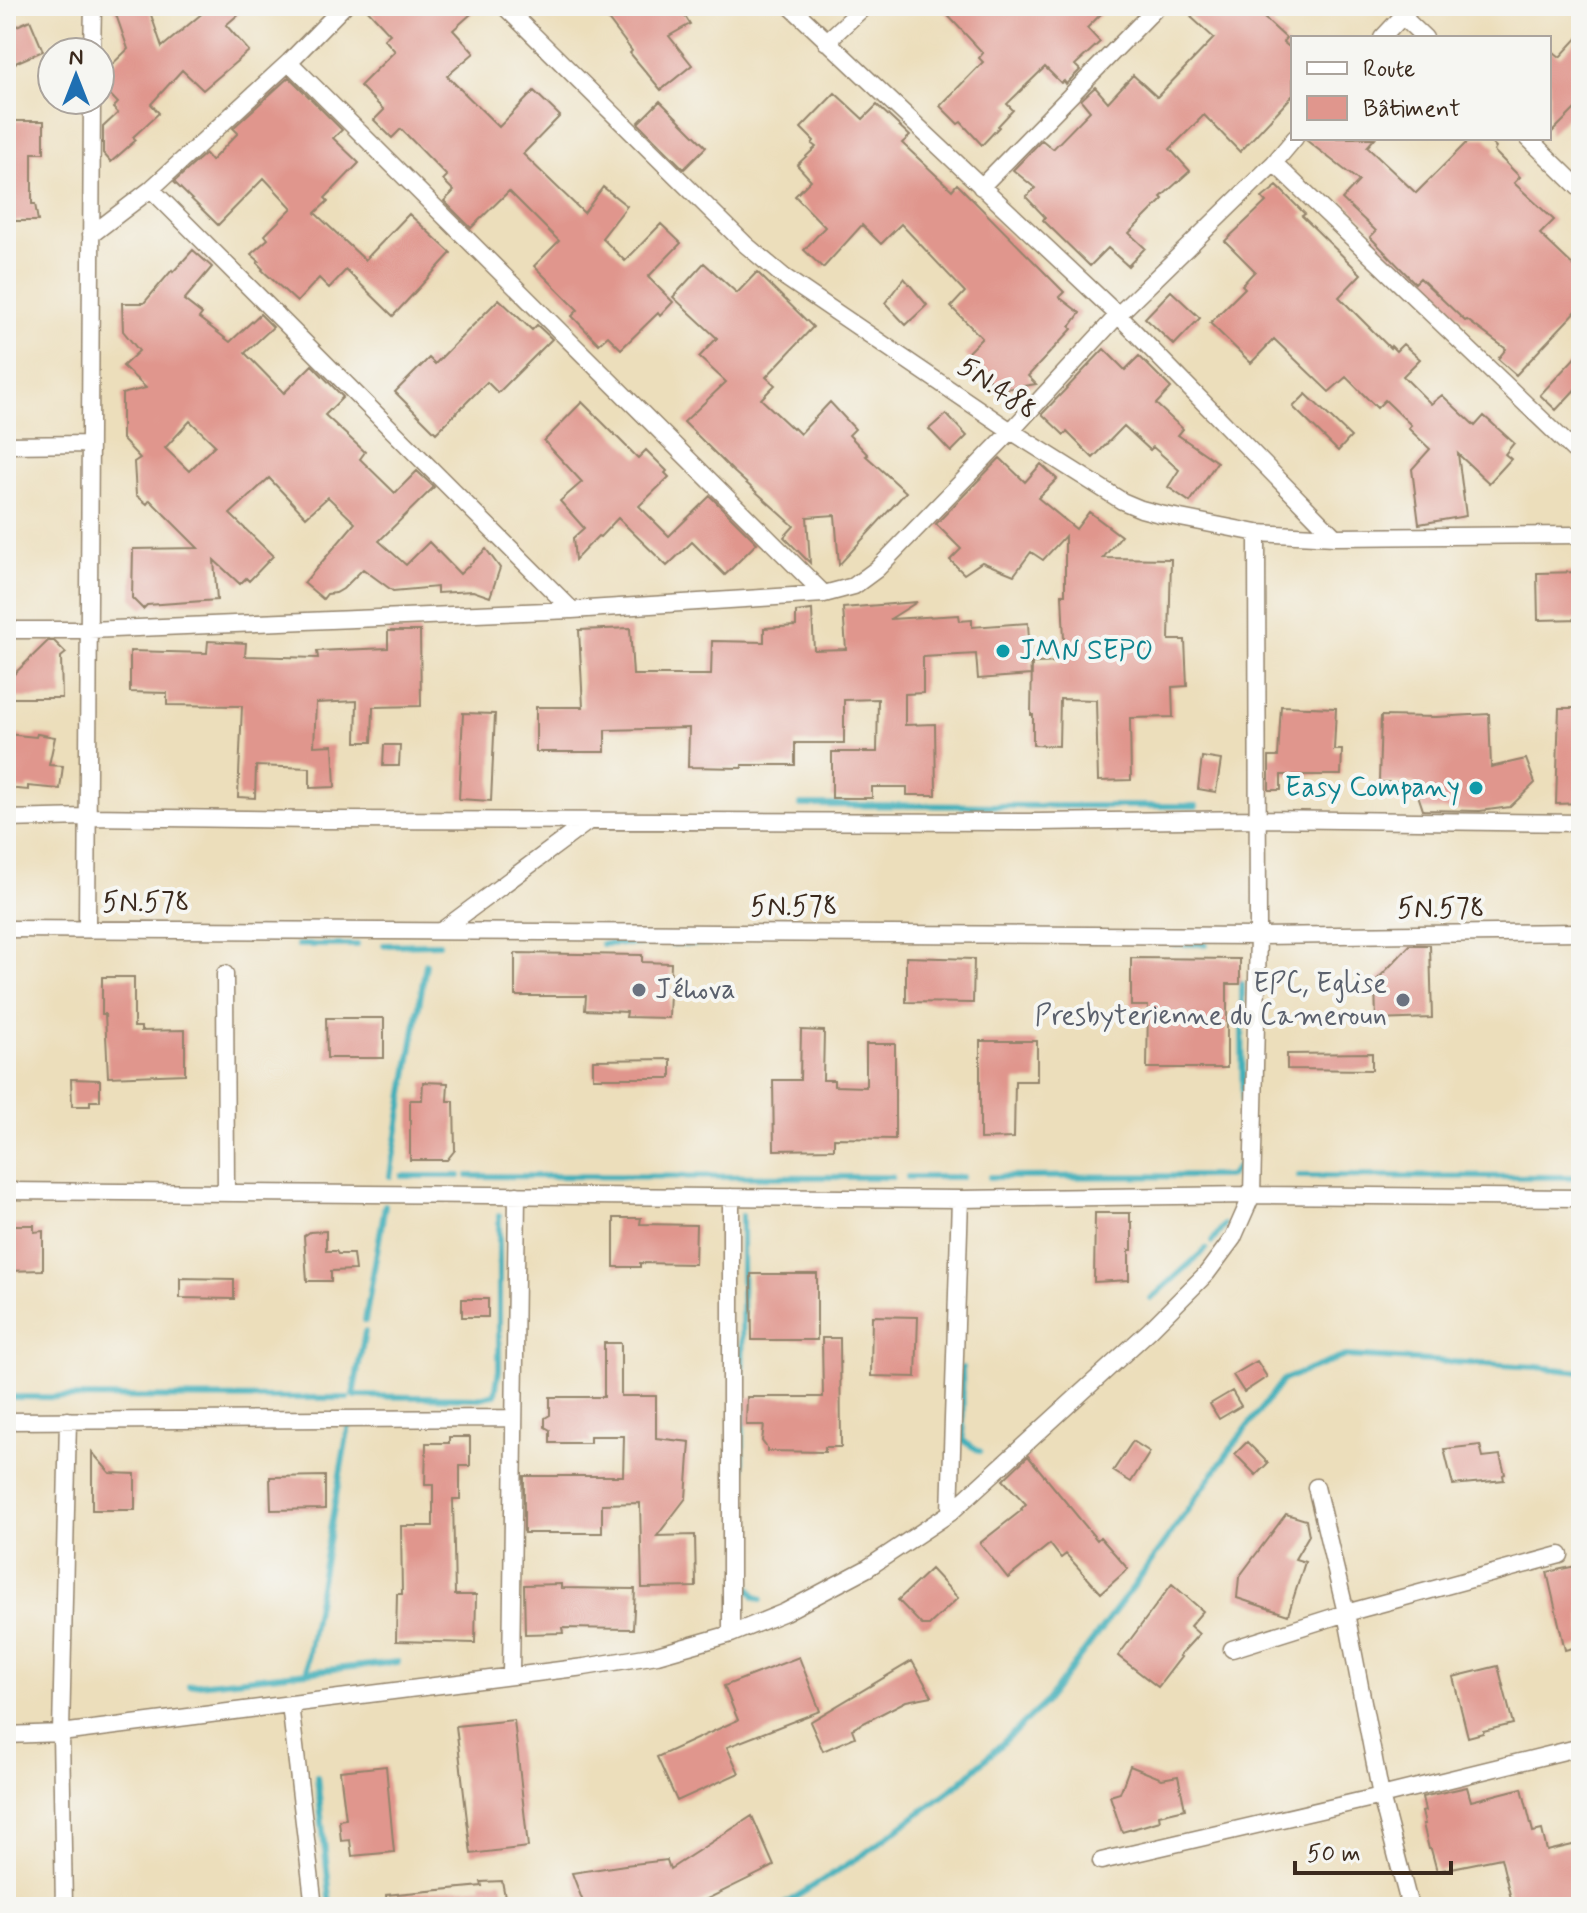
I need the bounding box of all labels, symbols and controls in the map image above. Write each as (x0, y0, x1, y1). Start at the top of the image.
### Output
north arrow (36, 36, 116, 116)
legend (1291, 36, 1551, 140)
text: N (69, 44, 83, 72)
text: Route (1363, 54, 1415, 85)
text: Bâtiment (1363, 94, 1461, 125)
street label: 5N.488 (950, 349, 1044, 429)
place label: JMN SEPO (1019, 633, 1153, 670)
marker: JMN SEPO (994, 642, 1012, 660)
place label: Easy Company (1285, 770, 1460, 807)
marker: Easy Company (1467, 779, 1485, 797)
street label: 5N.578 (102, 885, 190, 922)
street label: 5N.578 (750, 889, 838, 926)
street label: 5N.578 (1397, 891, 1485, 928)
place label: EPC, Eglise Presbyterienne du Cameroun (1035, 966, 1387, 1035)
place label: Jéhova (655, 972, 736, 1009)
marker: Jéhova (630, 981, 648, 999)
marker: EPC, Eglise Presbyterienne du Cameroun (1394, 991, 1412, 1009)
scale bar (1295, 1825, 1451, 1875)
text: 50 m (1307, 1839, 1361, 1870)

